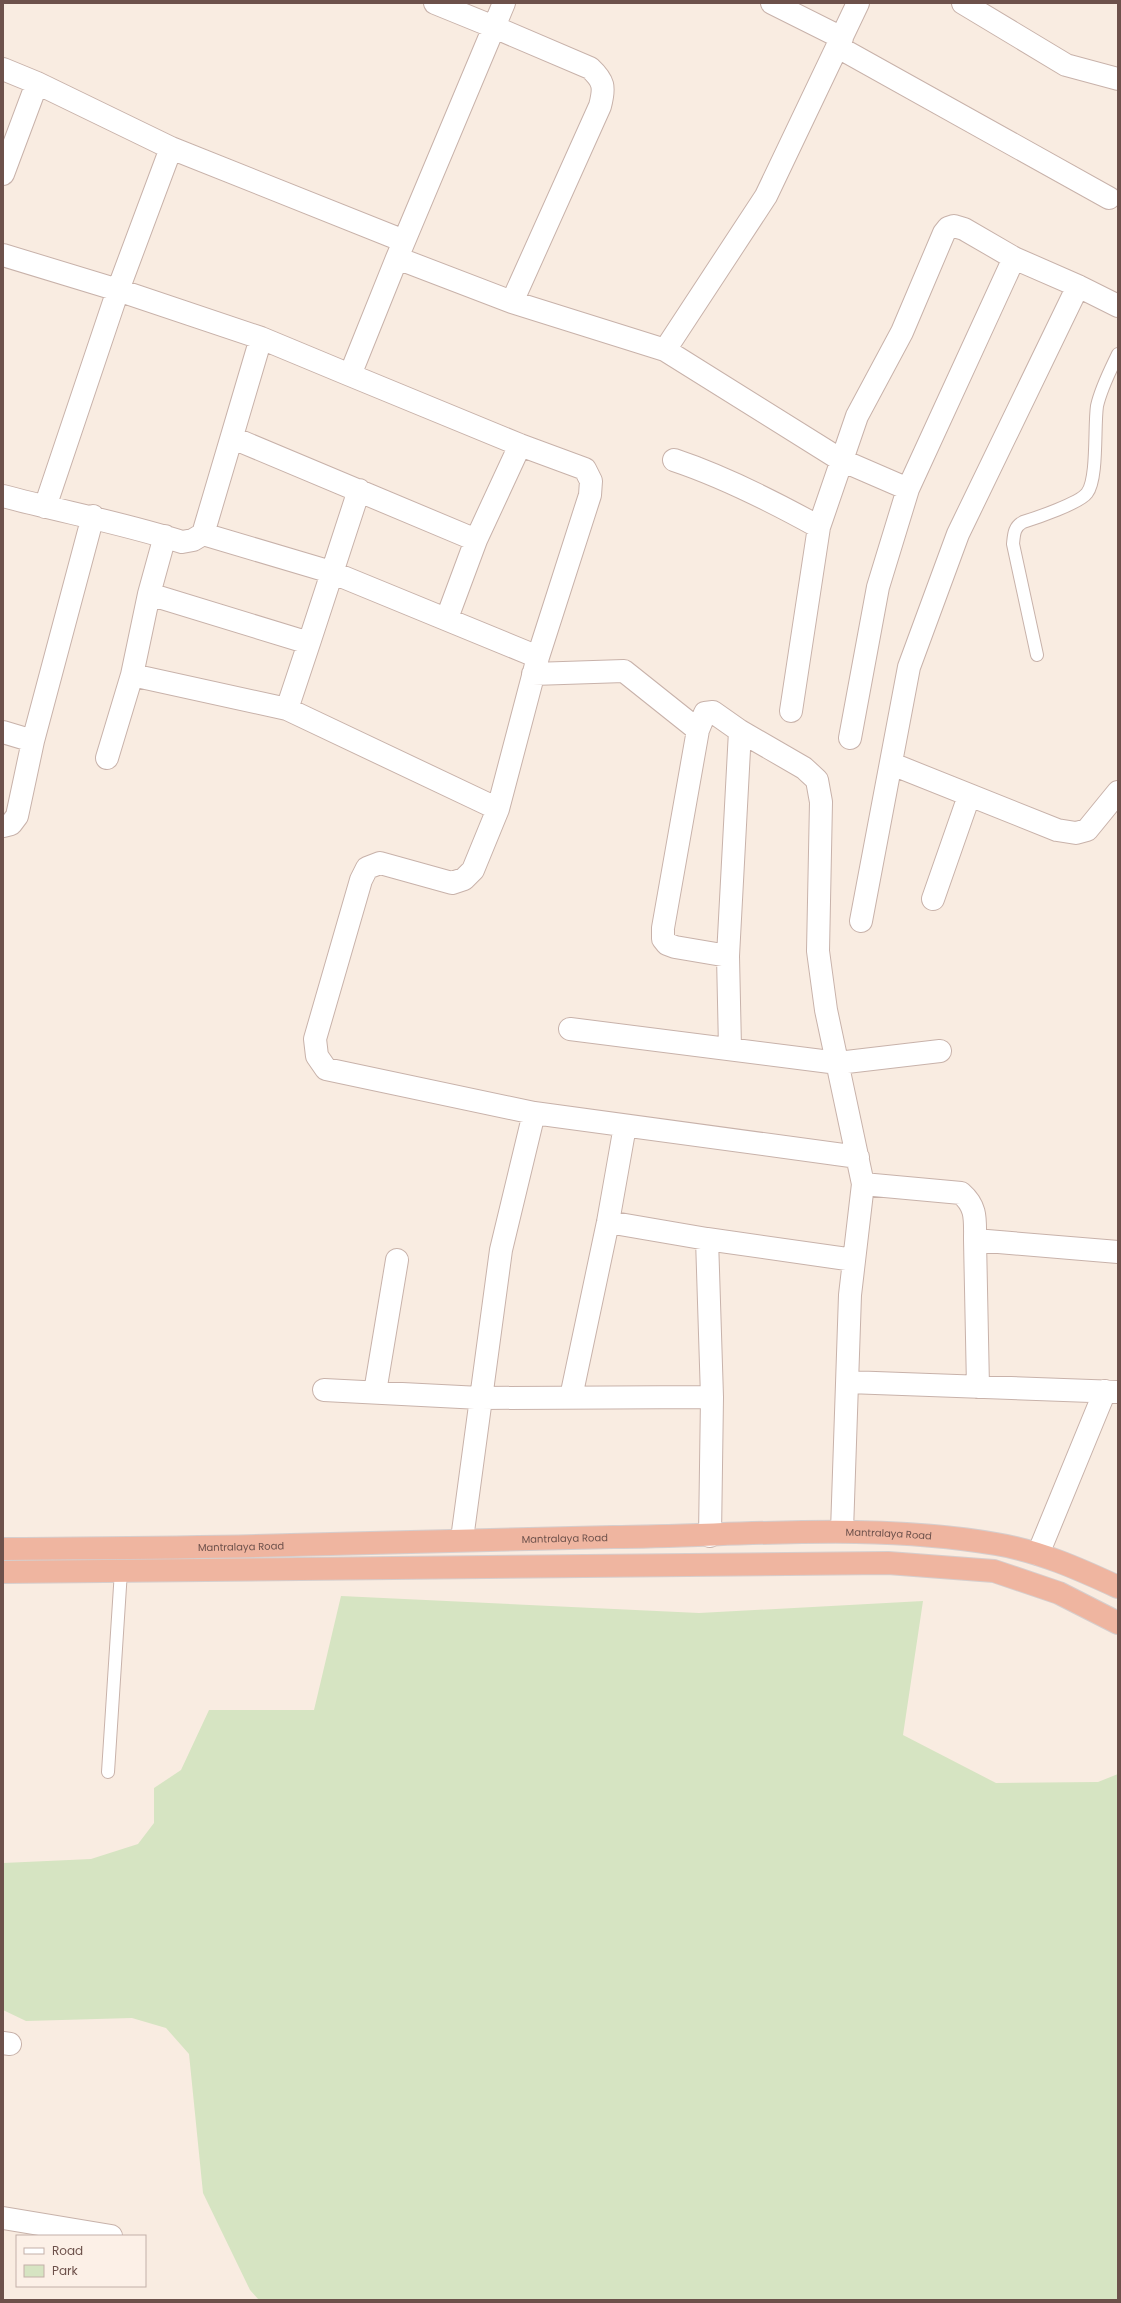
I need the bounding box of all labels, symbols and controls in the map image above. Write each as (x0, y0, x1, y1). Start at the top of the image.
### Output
street label: Mantralaya Road (846, 1524, 932, 1543)
street label: Mantralaya Road (521, 1530, 608, 1546)
street label: Mantralaya Road (198, 1538, 284, 1555)
legend (16, 2235, 146, 2287)
text: Road (52, 2242, 83, 2259)
text: Park (52, 2262, 79, 2279)

